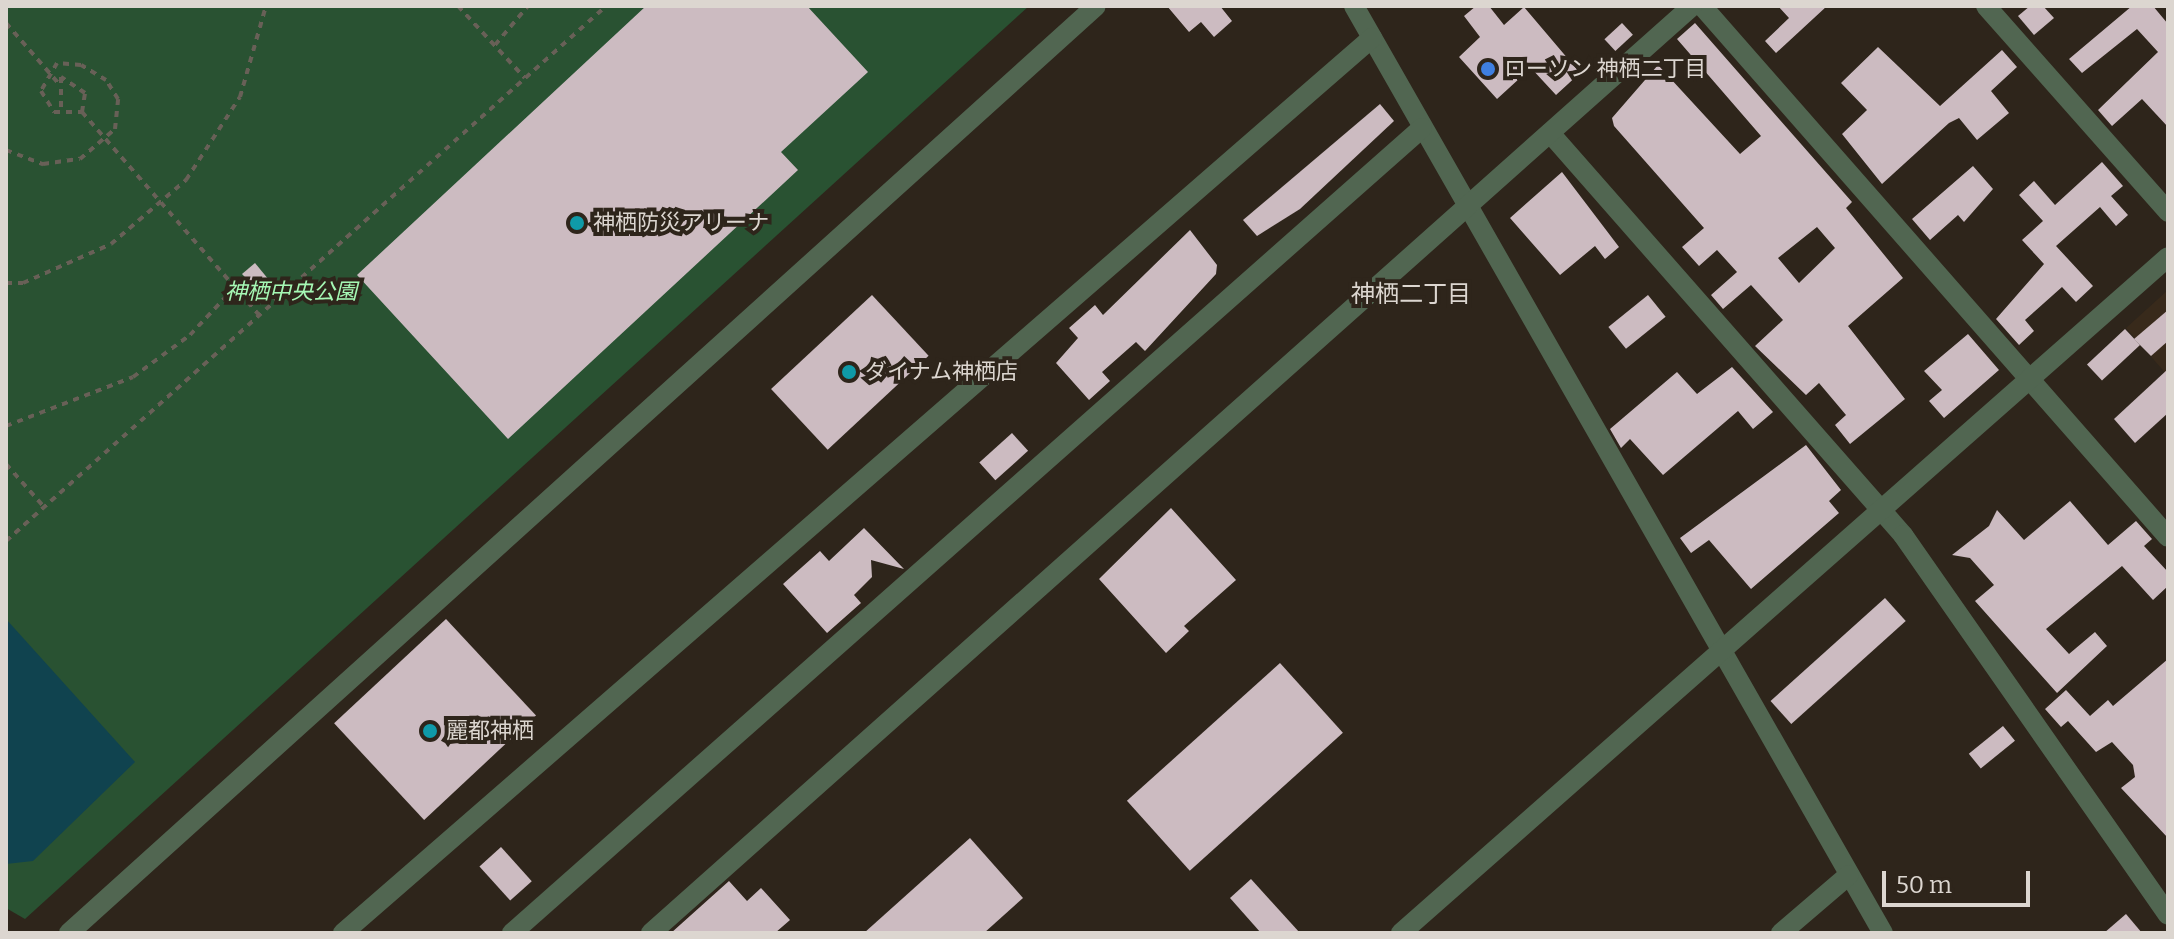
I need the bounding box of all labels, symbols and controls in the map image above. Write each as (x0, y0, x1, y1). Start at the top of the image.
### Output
place label: ローソン 神栖二丁目 (1504, 56, 1706, 82)
marker: ローソン 神栖二丁目 (1479, 60, 1497, 78)
place label: 神栖防災アリーナ (593, 210, 769, 236)
marker: 神栖防災アリーナ (568, 214, 586, 232)
park label: 神栖中央公園 (225, 279, 357, 305)
district label: 神栖二丁目 (1351, 281, 1471, 309)
place label: ダイナム神栖店 (865, 359, 1019, 385)
marker: ダイナム神栖店 (840, 363, 858, 381)
place label: 麗都神栖 (446, 718, 534, 744)
marker: 麗都神栖 (421, 722, 439, 740)
scale bar (1886, 855, 2034, 905)
text: 50 m (1896, 871, 1952, 899)

